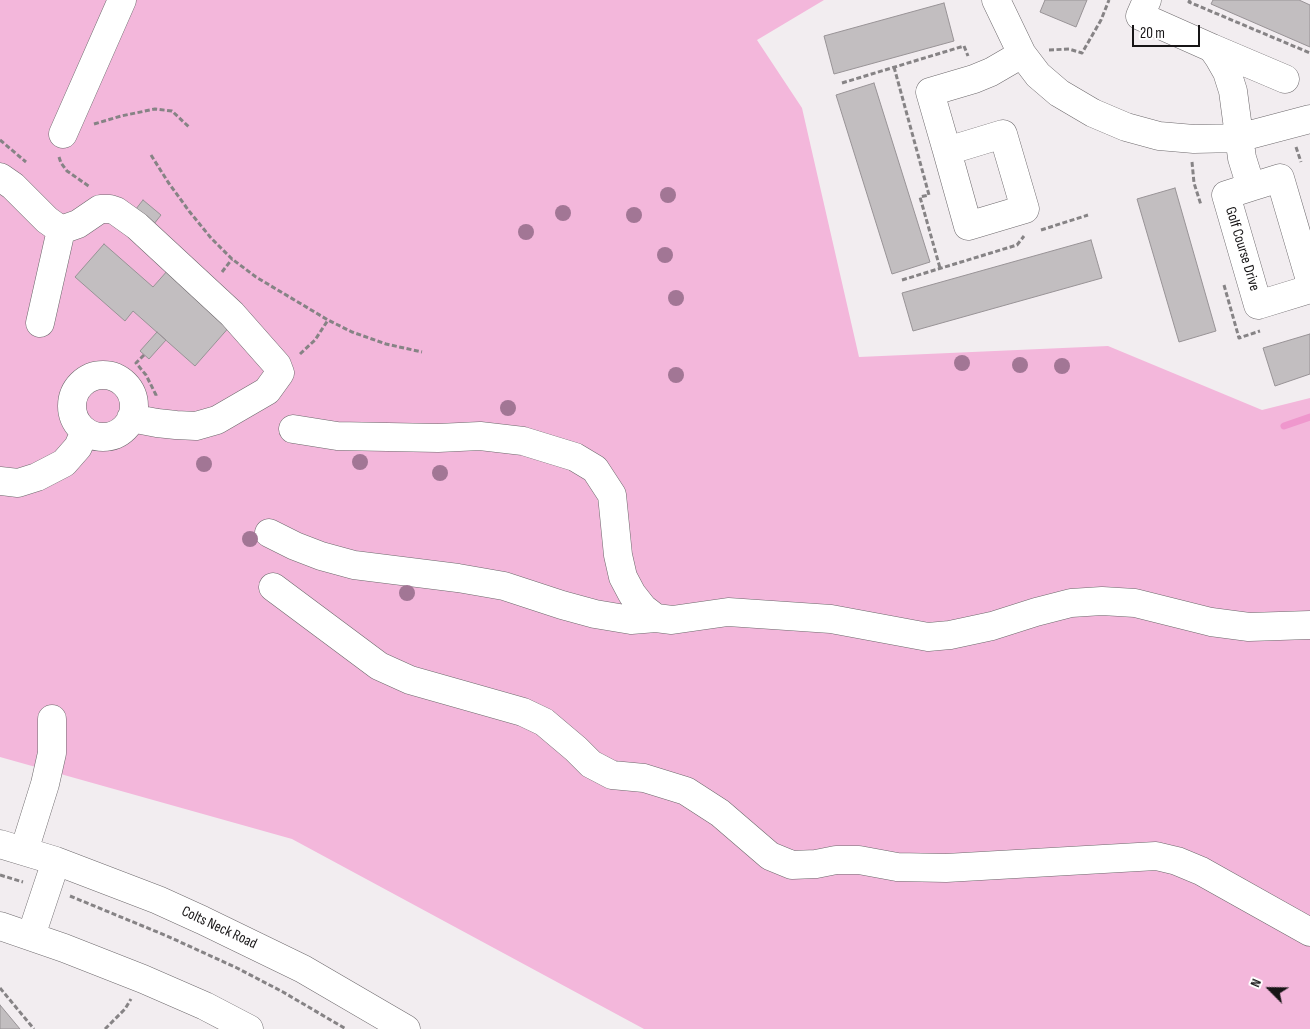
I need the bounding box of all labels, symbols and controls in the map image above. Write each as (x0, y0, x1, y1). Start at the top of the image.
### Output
scale bar (1135, 15, 1202, 47)
text: 20 m (1140, 24, 1165, 43)
street label: Golf Course Drive (1221, 205, 1263, 293)
street label: Colts Neck Road (178, 903, 260, 953)
north arrow (1245, 964, 1295, 1014)
text: N (1246, 976, 1265, 990)

